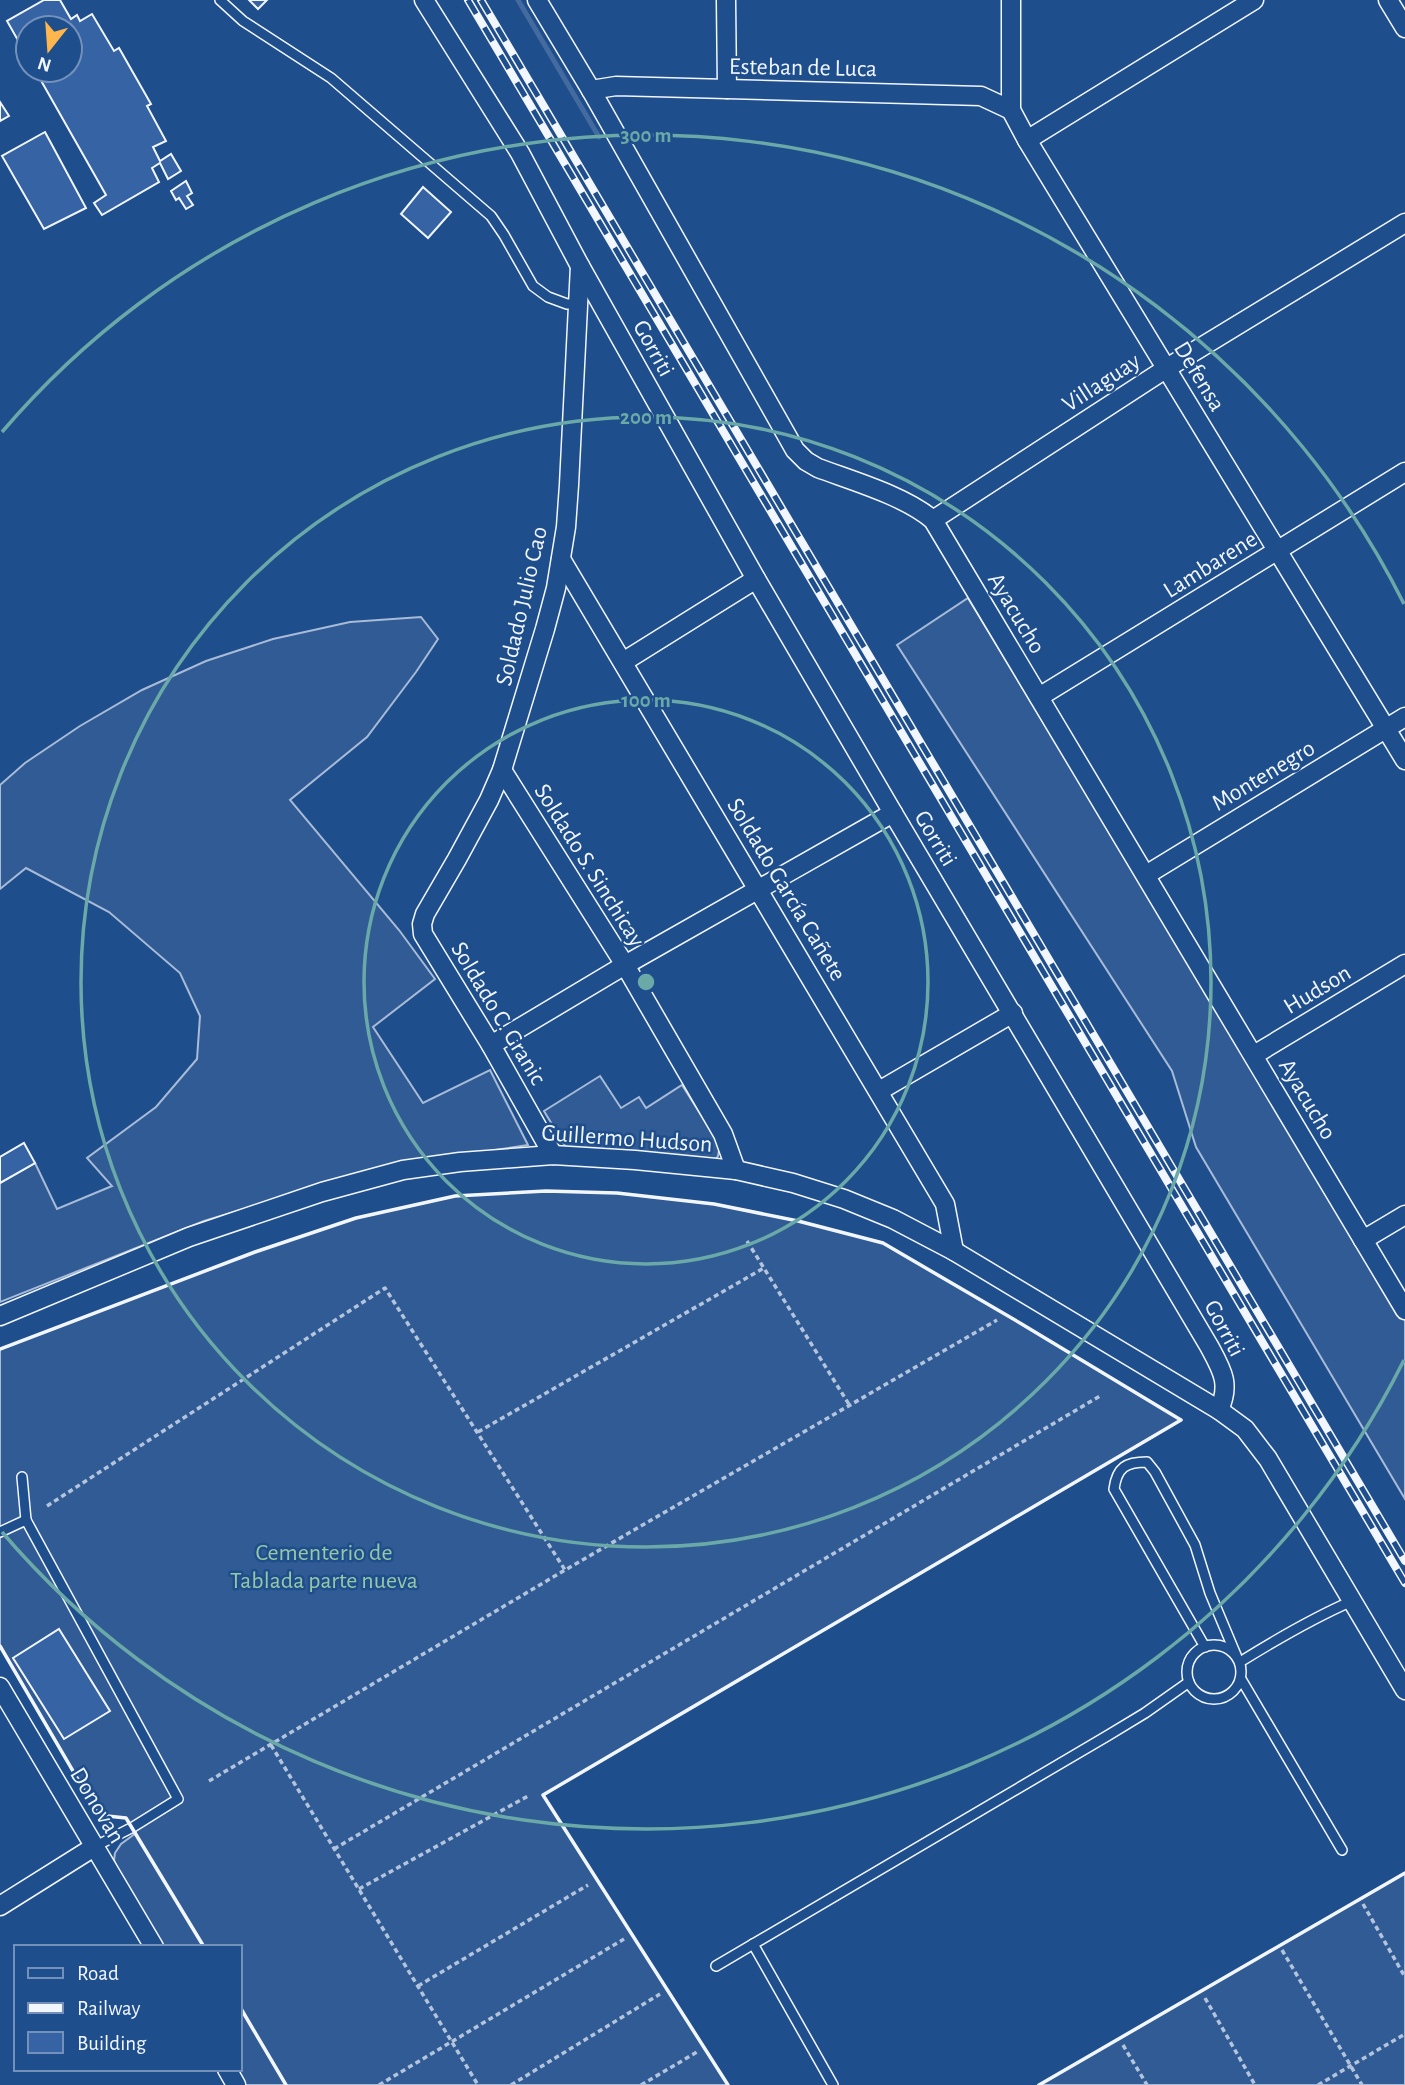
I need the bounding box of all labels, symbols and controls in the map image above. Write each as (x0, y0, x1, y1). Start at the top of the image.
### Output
north arrow (14, 14, 84, 84)
text: N (35, 53, 54, 75)
street label: Esteban de Luca (729, 55, 877, 81)
text: 300 m (620, 125, 672, 146)
street label: Gorriti (628, 316, 678, 381)
street label: Defensa (1169, 337, 1229, 416)
street label: Villaguay (1058, 349, 1145, 417)
text: 200 m (620, 407, 672, 428)
street label: Soldado Julio Cao (492, 524, 552, 688)
street label: Lambarene (1159, 527, 1262, 603)
street label: Ayacucho (983, 569, 1049, 658)
text: 100 m (621, 690, 671, 711)
street label: Montenegro (1208, 736, 1319, 816)
street label: Soldado S. Sinchicay (530, 780, 649, 951)
street label: Soldado García Cañete (722, 794, 850, 985)
street label: Gorriti (909, 807, 961, 871)
street label: Soldado C. Granic (446, 938, 550, 1089)
street label: Hudson (1280, 961, 1355, 1019)
centre of rings (634, 970, 658, 994)
street label: Ayacucho (1274, 1055, 1340, 1144)
street label: Guillermo Hudson (541, 1121, 713, 1157)
street label: Gorriti (1199, 1296, 1249, 1361)
park label: Cementerio de Tablada parte nueva (230, 1541, 418, 1593)
street label: Donovan (65, 1763, 129, 1848)
legend (14, 1945, 242, 2071)
text: Road (77, 1963, 119, 1984)
text: Railway (77, 1998, 140, 2019)
text: Building (77, 2033, 147, 2054)

